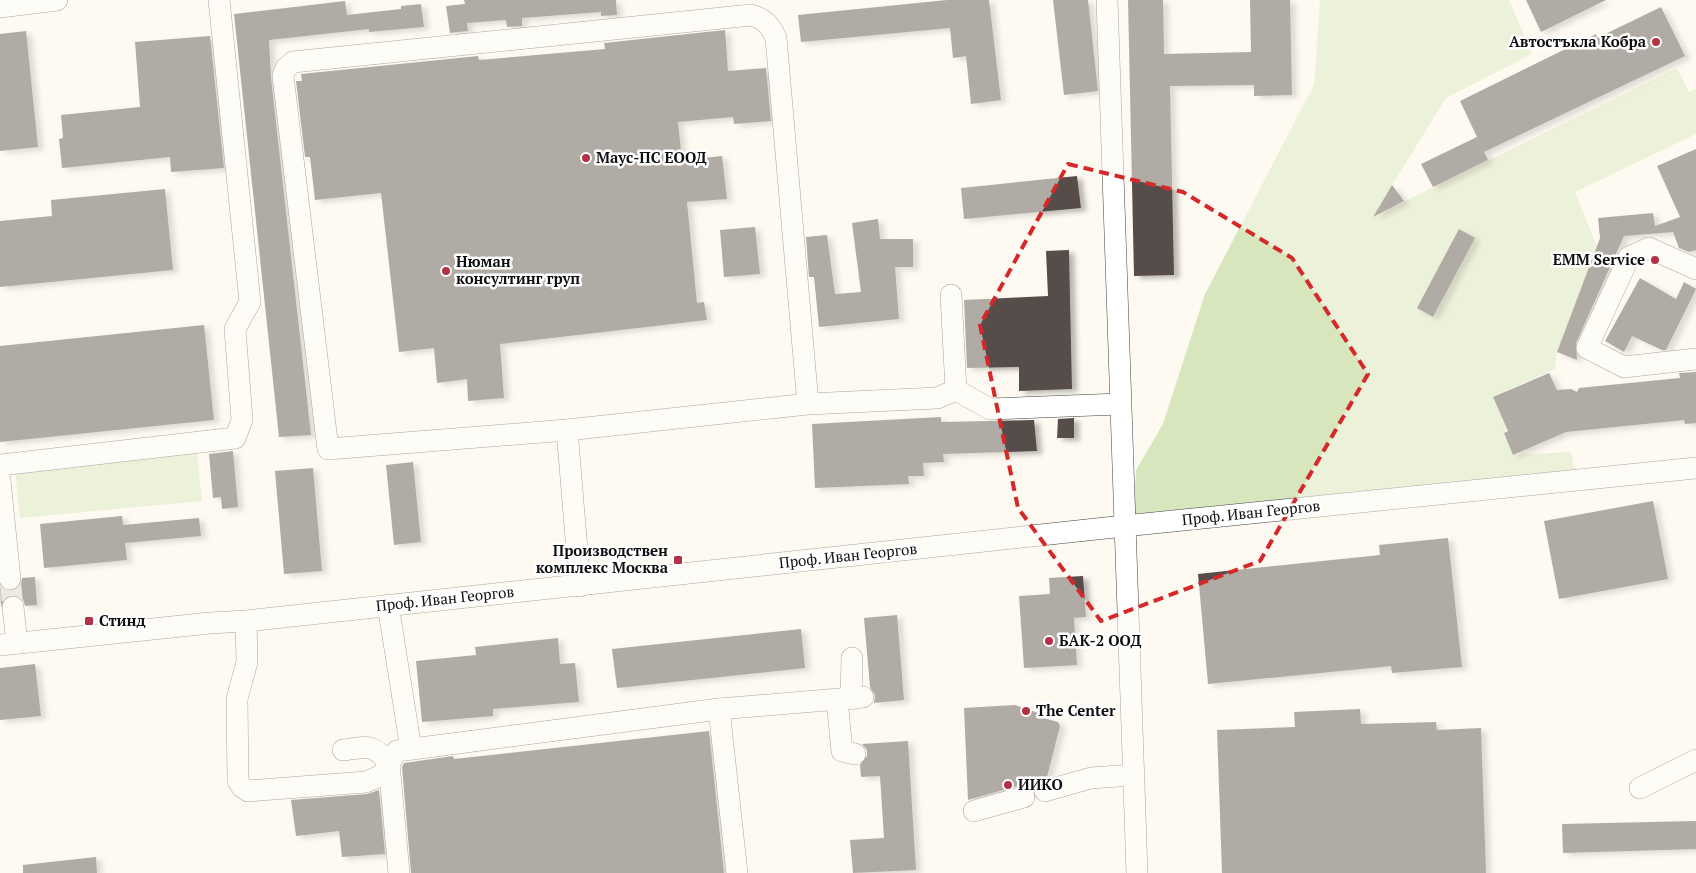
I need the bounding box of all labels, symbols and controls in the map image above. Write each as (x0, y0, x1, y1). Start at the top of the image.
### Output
place label: Автостъкла Кобра (1509, 31, 1647, 51)
marker: Автостъкла Кобра (1650, 36, 1662, 48)
place label: Маус-ПС ЕООД (596, 147, 707, 167)
marker: Маус-ПС ЕООД (580, 152, 592, 164)
place label: EMM Service (1553, 249, 1645, 269)
place label: Нюман консултинг груп (456, 251, 580, 288)
marker: EMM Service (1649, 254, 1661, 266)
marker: Нюман консултинг груп (440, 265, 452, 277)
street label: Проф. Иван Георгов (1181, 495, 1321, 529)
street label: Проф. Иван Георгов (778, 538, 918, 572)
place label: Производствен комплекс Москва (536, 540, 669, 577)
marker: Производствен комплекс Москва (672, 554, 684, 566)
street label: Проф. Иван Георгов (375, 581, 515, 615)
place label: Стинд (99, 610, 146, 630)
marker: Стинд (83, 615, 95, 627)
place label: БАК-2 ООД (1059, 630, 1142, 650)
marker: БАК-2 ООД (1043, 635, 1055, 647)
place label: The Center (1036, 700, 1116, 720)
marker: The Center (1020, 705, 1032, 717)
place label: ИИКО (1018, 774, 1063, 794)
marker: ИИКО (1002, 779, 1014, 791)

